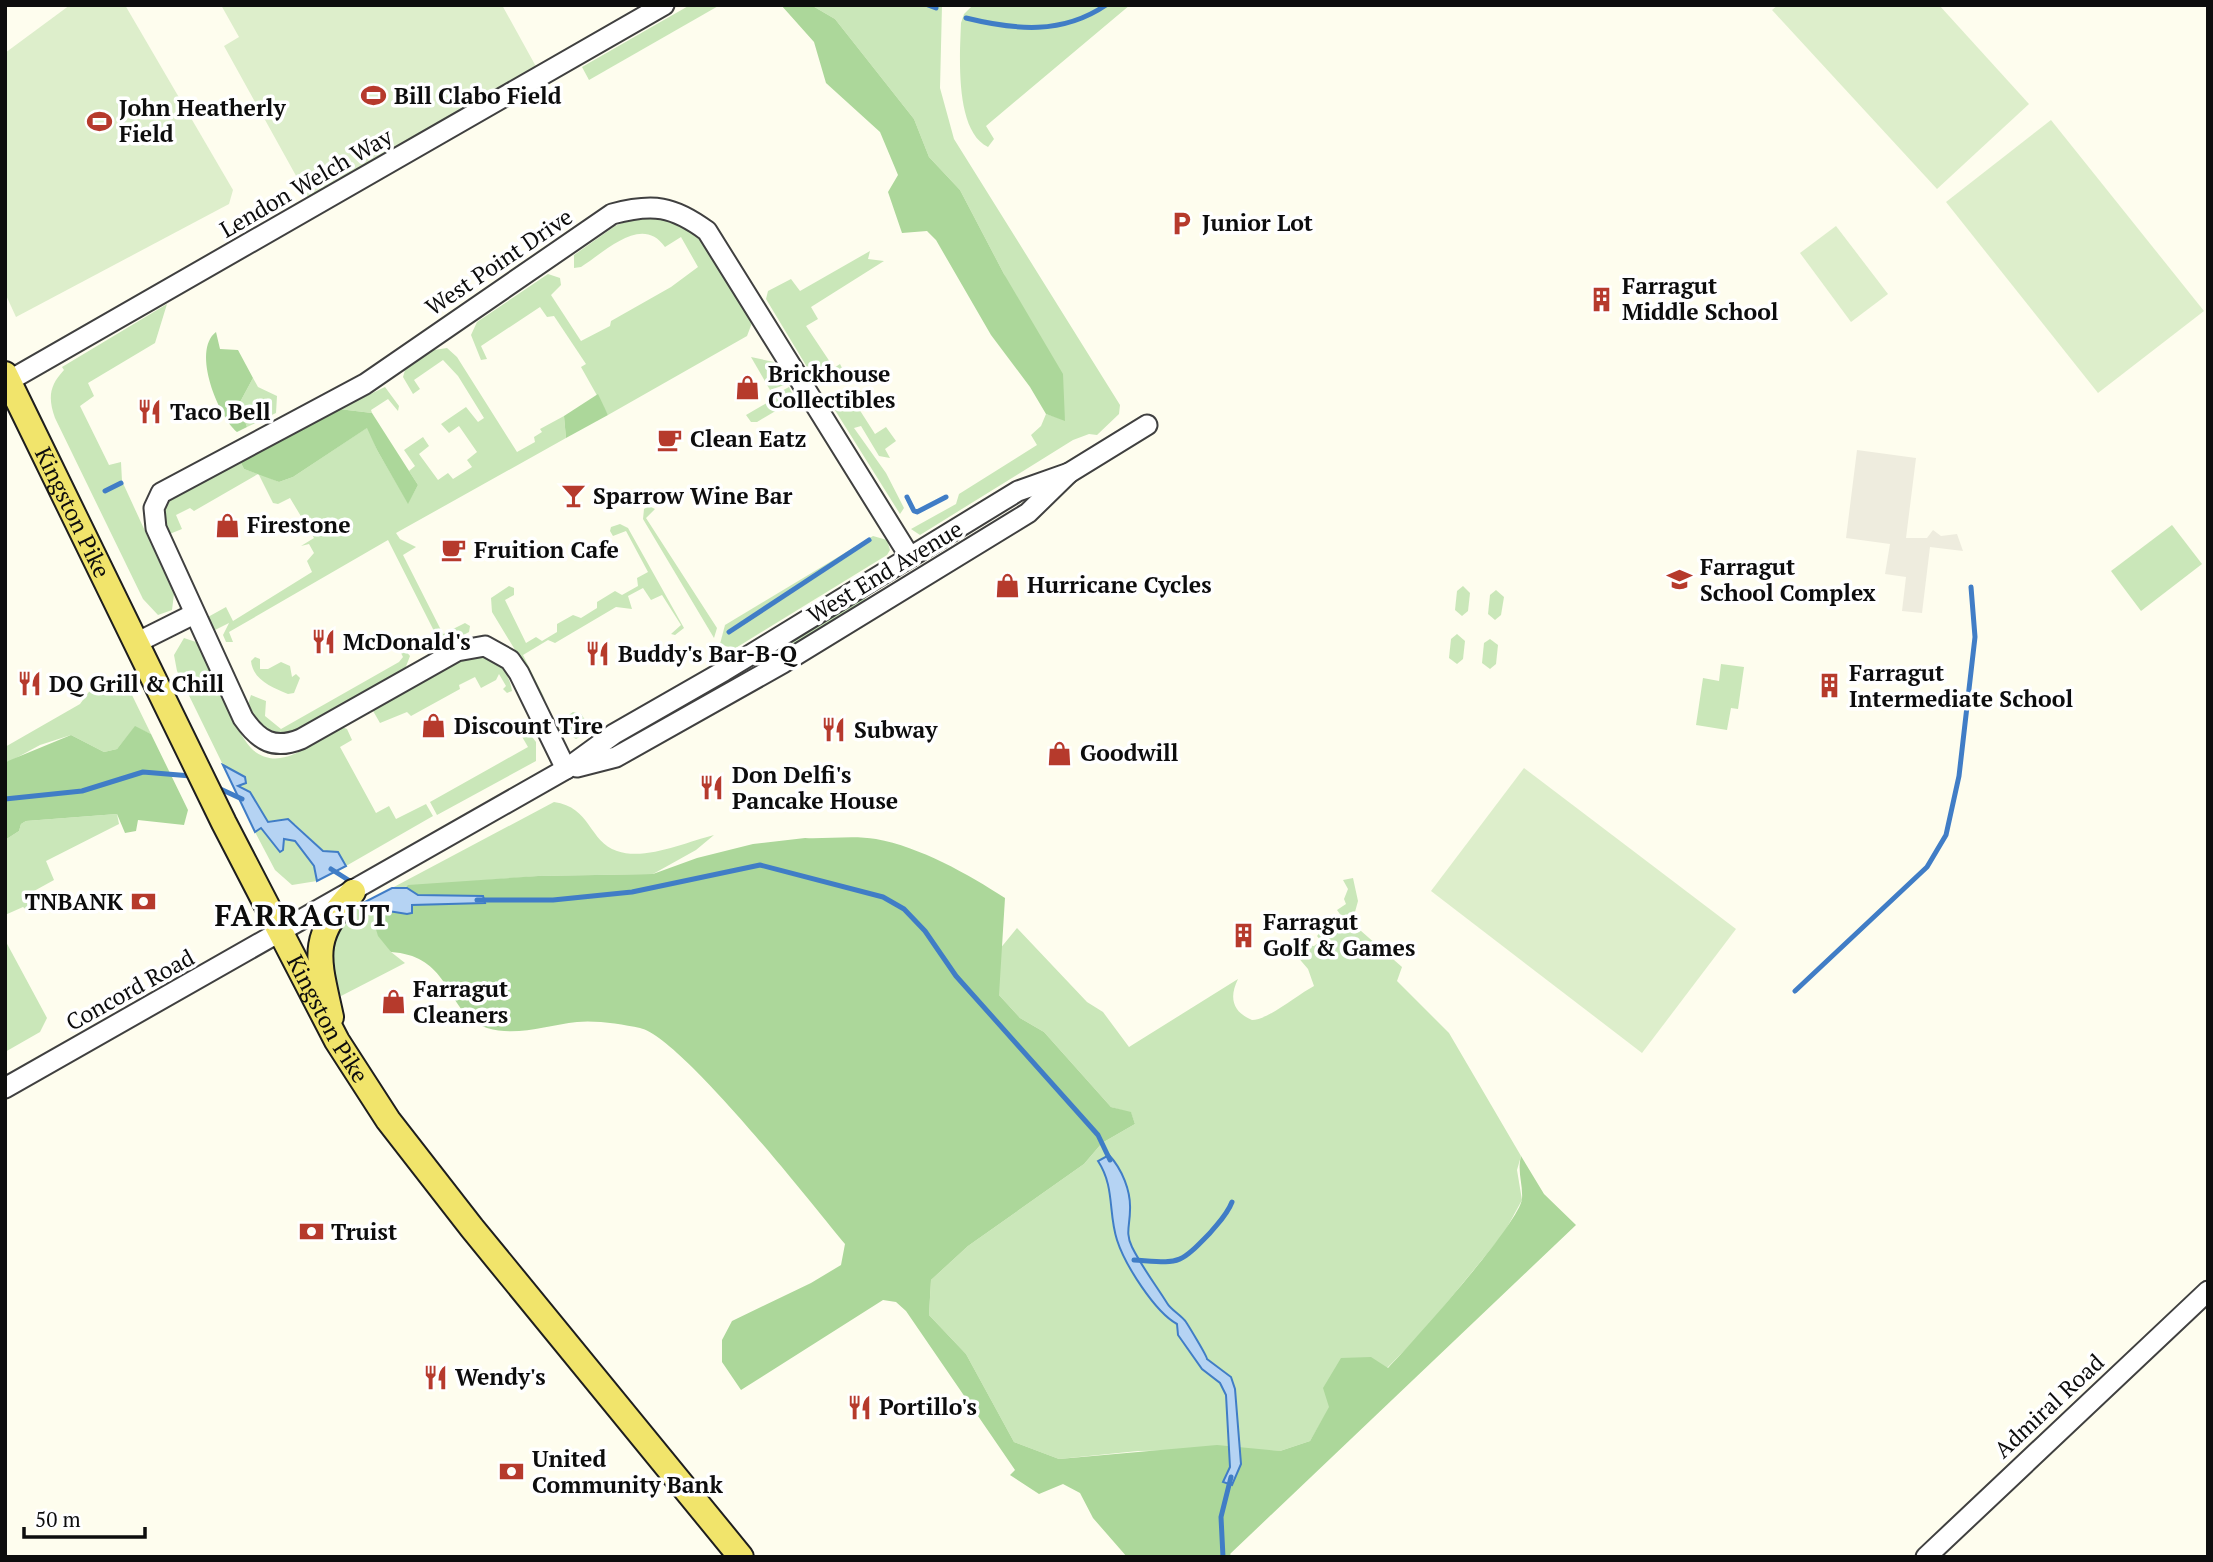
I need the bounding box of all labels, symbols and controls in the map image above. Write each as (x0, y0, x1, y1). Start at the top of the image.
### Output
place label: Bill Clabo Field (394, 80, 562, 111)
sports icon: Bill Clabo Field (360, 82, 388, 110)
place label: John Heatherly Field (119, 92, 286, 149)
sports icon: John Heatherly Field (85, 107, 113, 135)
street label: Lendon Welch Way (214, 120, 398, 245)
street label: West Point Drive (419, 201, 578, 322)
place label: Junior Lot (1202, 207, 1313, 238)
parking icon: Junior Lot (1168, 209, 1196, 237)
place label: Farragut Middle School (1622, 270, 1779, 327)
building icon: Farragut Middle School (1588, 285, 1616, 313)
place label: Brickhouse Collectibles (768, 358, 895, 415)
shop icon: Brickhouse Collectibles (734, 373, 762, 401)
place label: Taco Bell (170, 396, 271, 427)
restaurant icon: Taco Bell (136, 398, 164, 426)
place label: Clean Eatz (690, 423, 807, 454)
cafe icon: Clean Eatz (656, 425, 684, 453)
street label: Kingston Pike (28, 442, 118, 583)
place label: Sparrow Wine Bar (593, 480, 793, 511)
bar icon: Sparrow Wine Bar (559, 482, 587, 510)
place label: Firestone (247, 509, 351, 540)
shop icon: Firestone (213, 511, 241, 539)
street label: West End Avenue (801, 513, 968, 630)
place label: Fruition Cafe (474, 534, 619, 565)
cafe icon: Fruition Cafe (440, 536, 468, 564)
place label: Farragut School Complex (1700, 551, 1876, 608)
school or university icon: Farragut School Complex (1666, 566, 1694, 594)
place label: Hurricane Cycles (1027, 569, 1212, 600)
shop icon: Hurricane Cycles (993, 571, 1021, 599)
place label: McDonald's (343, 626, 471, 657)
restaurant icon: McDonald's (309, 628, 337, 656)
place label: Buddy's Bar-B-Q (618, 638, 798, 669)
restaurant icon: Buddy's Bar-B-Q (584, 640, 612, 668)
place label: Farragut Intermediate School (1849, 657, 2073, 714)
place label: DQ Grill & Chill (49, 668, 225, 699)
restaurant icon: DQ Grill & Chill (15, 670, 43, 698)
building icon: Farragut Intermediate School (1815, 672, 1843, 700)
place label: Discount Tire (454, 710, 603, 741)
shop icon: Discount Tire (420, 712, 448, 740)
place label: Subway (854, 714, 938, 745)
restaurant icon: Subway (820, 716, 848, 744)
place label: Goodwill (1080, 737, 1179, 768)
shop icon: Goodwill (1046, 739, 1074, 767)
place label: Don Delfi's Pancake House (732, 759, 898, 816)
restaurant icon: Don Delfi's Pancake House (698, 774, 726, 802)
place label: TNBANK (25, 886, 124, 917)
bank icon: TNBANK (129, 888, 157, 916)
district label: FARRAGUT (214, 895, 392, 935)
place label: Farragut Golf & Games (1263, 906, 1415, 963)
building icon: Farragut Golf & Games (1229, 921, 1257, 949)
street label: Concord Road (60, 941, 200, 1038)
street label: Kingston Pike (280, 949, 376, 1088)
place label: Farragut Cleaners (413, 973, 508, 1030)
shop icon: Farragut Cleaners (379, 988, 407, 1016)
place label: Truist (331, 1216, 397, 1247)
bank icon: Truist (297, 1218, 325, 1246)
street label: Admiral Road (1987, 1347, 2110, 1465)
place label: Wendy's (455, 1361, 546, 1392)
restaurant icon: Wendy's (421, 1363, 449, 1391)
place label: Portillo's (879, 1391, 977, 1422)
restaurant icon: Portillo's (845, 1393, 873, 1421)
place label: United Community Bank (532, 1443, 723, 1500)
bank icon: United Community Bank (498, 1458, 526, 1486)
scale bar (24, 1496, 145, 1540)
text: 50 m (35, 1505, 81, 1533)

